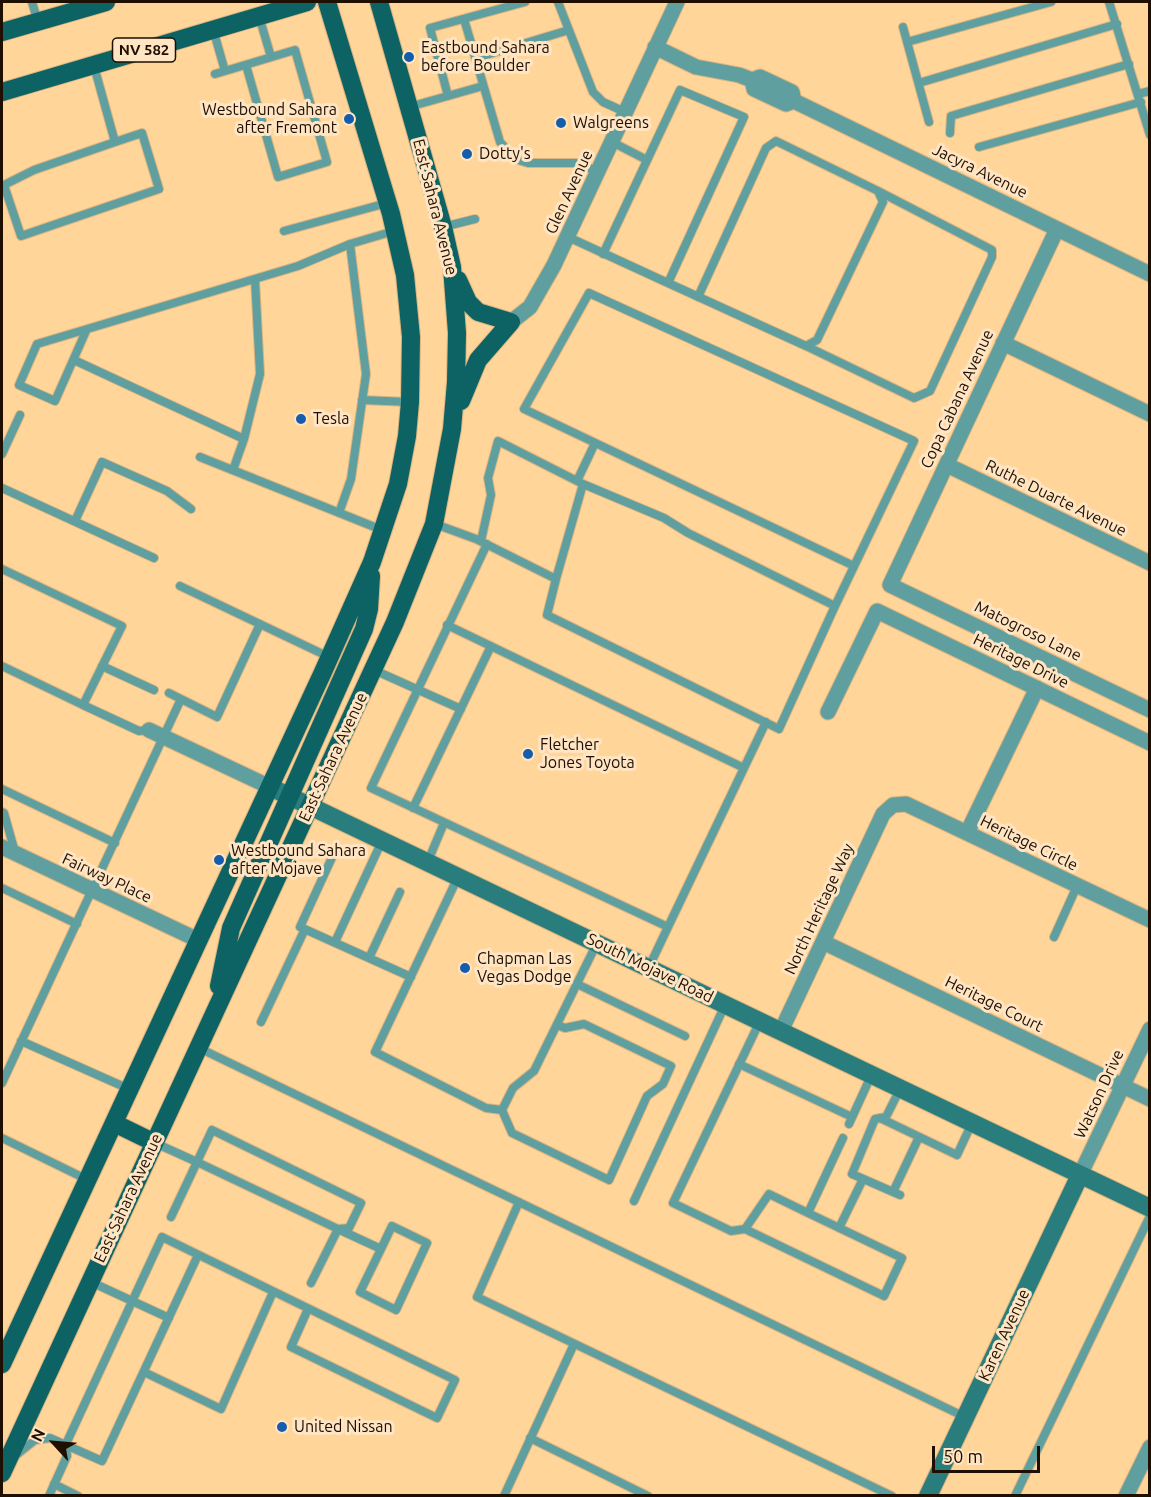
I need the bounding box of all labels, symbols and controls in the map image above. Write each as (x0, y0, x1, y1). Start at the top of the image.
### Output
road number: NV 582 (112, 38, 176, 62)
place label: Eastbound Sahara before Boulder (421, 38, 550, 76)
marker: Eastbound Sahara before Boulder (402, 50, 416, 64)
place label: Westbound Sahara after Fremont (202, 100, 337, 138)
marker: Westbound Sahara after Fremont (342, 112, 356, 126)
place label: Walgreens (573, 113, 649, 133)
marker: Walgreens (554, 116, 568, 130)
street label: East Sahara Avenue (409, 137, 461, 277)
street label: Jacyra Avenue (929, 140, 1031, 202)
place label: Dotty's (479, 144, 531, 164)
marker: Dotty's (460, 147, 474, 161)
street label: Glen Avenue (541, 147, 597, 237)
street label: Copa Cabana Avenue (916, 327, 998, 471)
place label: Tesla (313, 409, 349, 429)
marker: Tesla (294, 412, 308, 426)
street label: Ruthe Duarte Avenue (982, 456, 1130, 540)
street label: Matogroso Lane (971, 597, 1085, 665)
street label: Heritage Drive (970, 630, 1072, 692)
street label: East Sahara Avenue (295, 690, 371, 824)
place label: Fletcher Jones Toyota (540, 735, 635, 773)
marker: Fletcher Jones Toyota (521, 747, 535, 761)
street label: Heritage Circle (977, 811, 1081, 875)
street label: North Heritage Way (780, 840, 858, 978)
place label: Westbound Sahara after Mojave (231, 841, 366, 879)
street label: Fairway Place (59, 849, 155, 907)
marker: Westbound Sahara after Mojave (212, 853, 226, 867)
street label: South Mojave Road (584, 929, 716, 1007)
place label: Chapman Las Vegas Dodge (477, 949, 572, 987)
marker: Chapman Las Vegas Dodge (458, 961, 472, 975)
street label: Heritage Court (942, 972, 1046, 1036)
street label: Watson Drive (1070, 1046, 1128, 1142)
street label: East Sahara Avenue (90, 1131, 166, 1265)
street label: Karen Avenue (974, 1286, 1034, 1384)
north arrow (24, 1413, 84, 1473)
place label: United Nissan (294, 1417, 393, 1437)
marker: United Nissan (275, 1420, 289, 1434)
text: N (27, 1426, 49, 1444)
scale bar (935, 1434, 1043, 1472)
text: 50 m (943, 1446, 983, 1466)

